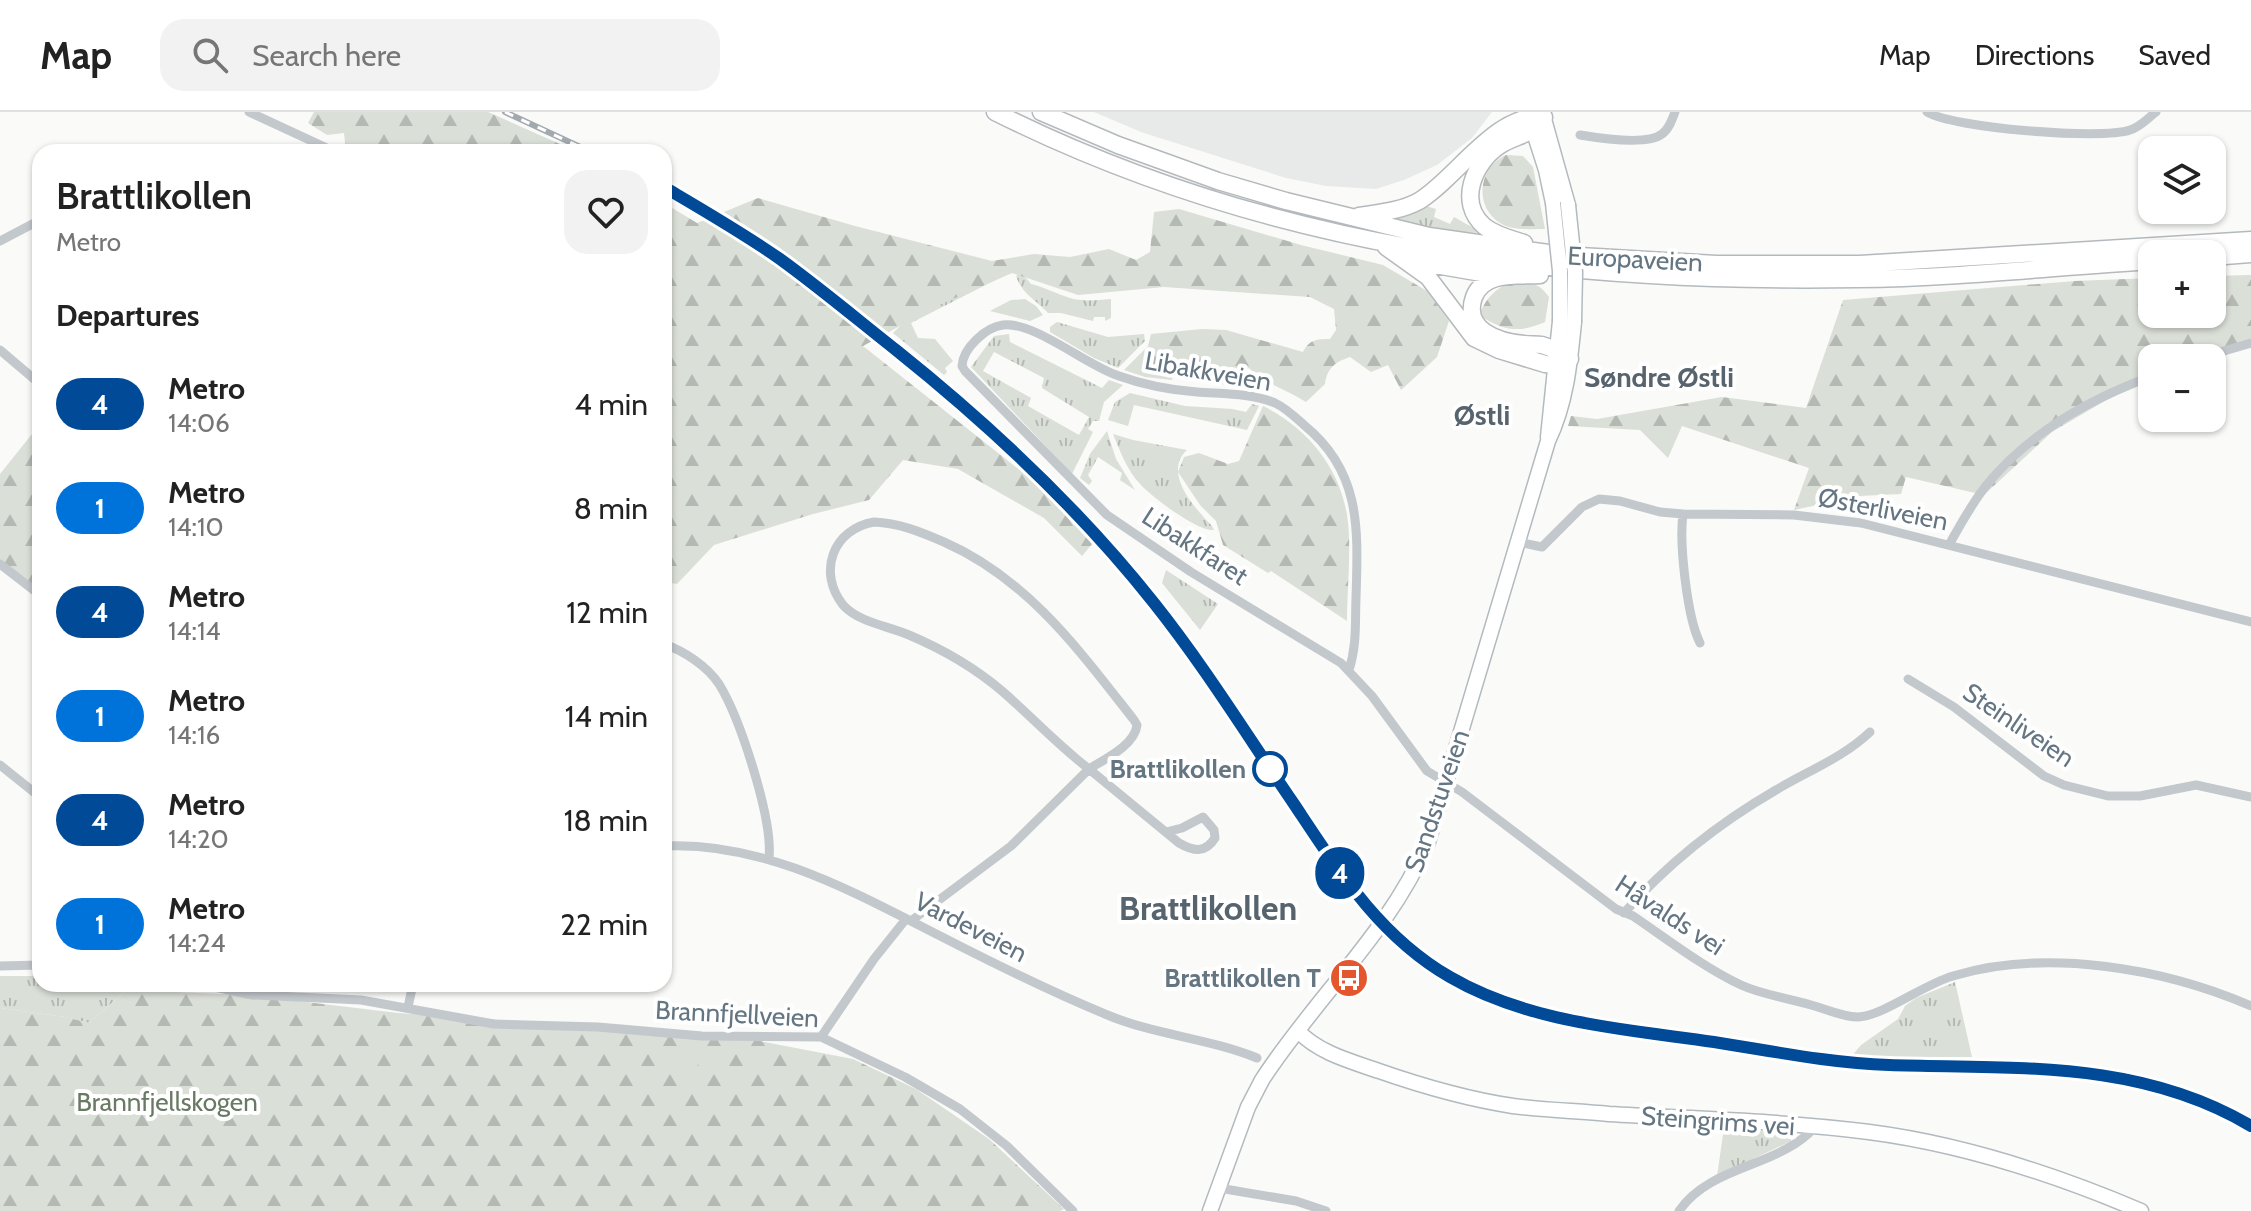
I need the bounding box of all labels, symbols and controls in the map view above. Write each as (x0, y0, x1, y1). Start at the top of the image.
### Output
search box (160, 19, 720, 91)
text: Map (40, 32, 112, 79)
icon: search (188, 33, 232, 77)
text: Search here (252, 37, 401, 74)
text: Map (1879, 38, 1931, 72)
text: Directions (1975, 38, 2094, 72)
text: Saved (2138, 38, 2211, 72)
map controls (2138, 136, 2226, 432)
button: layers (2138, 136, 2226, 224)
button: heart (564, 170, 648, 254)
text: Brattlikollen (56, 172, 252, 219)
text: Metro (56, 226, 121, 258)
street label: Europaveien (1567, 239, 1703, 279)
button: + (2138, 240, 2226, 328)
text: Departures (56, 297, 200, 334)
street label: Libakkveien (1142, 344, 1274, 398)
button: − (2138, 344, 2226, 432)
district label: Søndre Østli (1584, 360, 1734, 394)
text: Metro (168, 370, 245, 407)
text: 4 min (574, 386, 648, 423)
text: 4 (91, 387, 109, 421)
district label: Østli (1454, 398, 1510, 432)
text: 14:06 (168, 407, 230, 439)
text: Metro (168, 474, 245, 511)
street label: Østerliveien (1815, 481, 1951, 537)
text: 8 min (574, 490, 648, 527)
text: 1 (95, 491, 105, 525)
street label: Libakkfaret (1136, 500, 1254, 592)
text: 14:10 (168, 511, 224, 543)
text: Metro (168, 578, 245, 615)
text: 12 min (566, 594, 648, 631)
text: 4 (91, 595, 109, 629)
text: 14:14 (168, 615, 220, 647)
street label: Steinliveien (1957, 676, 2081, 774)
text: Metro (168, 682, 245, 719)
text: 14 min (565, 698, 648, 735)
text: 1 (95, 699, 105, 733)
text: 14:16 (168, 719, 220, 751)
street label: Sandstuveien (1398, 725, 1476, 877)
marker: Brattlikollen (1253, 752, 1287, 786)
place label: Brattlikollen (1110, 753, 1246, 785)
text: Metro (168, 786, 245, 823)
text: 18 min (564, 802, 648, 839)
text: 4 (91, 803, 109, 837)
text: 14:20 (168, 823, 229, 855)
line badge: 4 (1314, 847, 1366, 899)
text: 4 (1331, 856, 1349, 890)
street label: Håvalds vei (1609, 868, 1731, 962)
street label: Vardeveien (909, 885, 1033, 969)
district label: Brattlikollen (1119, 887, 1297, 929)
text: Metro (168, 890, 245, 927)
text: 22 min (560, 906, 648, 943)
text: 1 (95, 907, 105, 941)
text: 14:24 (168, 927, 226, 959)
bus stop icon: Brattlikollen T (1328, 957, 1370, 999)
place label: Brattlikollen T (1164, 962, 1322, 994)
street label: Brannfjellveien (654, 994, 820, 1034)
park label: Brannfjellskogen (76, 1086, 258, 1118)
street label: Steingrims vei (1640, 1100, 1796, 1142)

